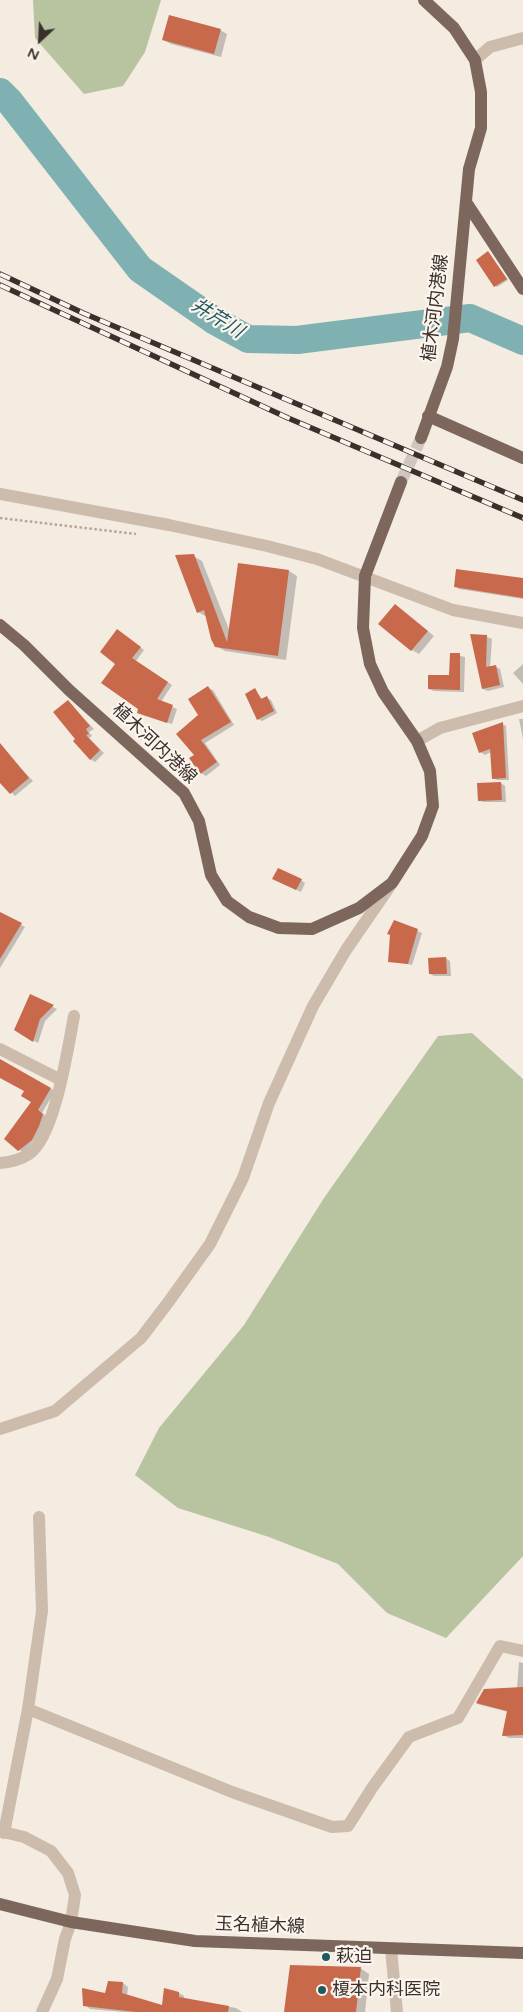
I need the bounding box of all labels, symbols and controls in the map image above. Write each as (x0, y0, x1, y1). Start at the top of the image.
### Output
north arrow (15, 15, 65, 65)
text: N (25, 44, 42, 64)
street label: 植木河内港線 (419, 253, 453, 363)
water label: 井芹川 (187, 294, 247, 344)
street label: 植木河内港線 (107, 699, 201, 789)
street label: 玉名植木線 (215, 1914, 305, 1938)
place label: 萩迫 (336, 1946, 372, 1968)
marker: 萩迫 (320, 1951, 332, 1963)
place label: 榎本内科医院 (332, 1979, 440, 2001)
marker: 榎本内科医院 (316, 1984, 328, 1996)

